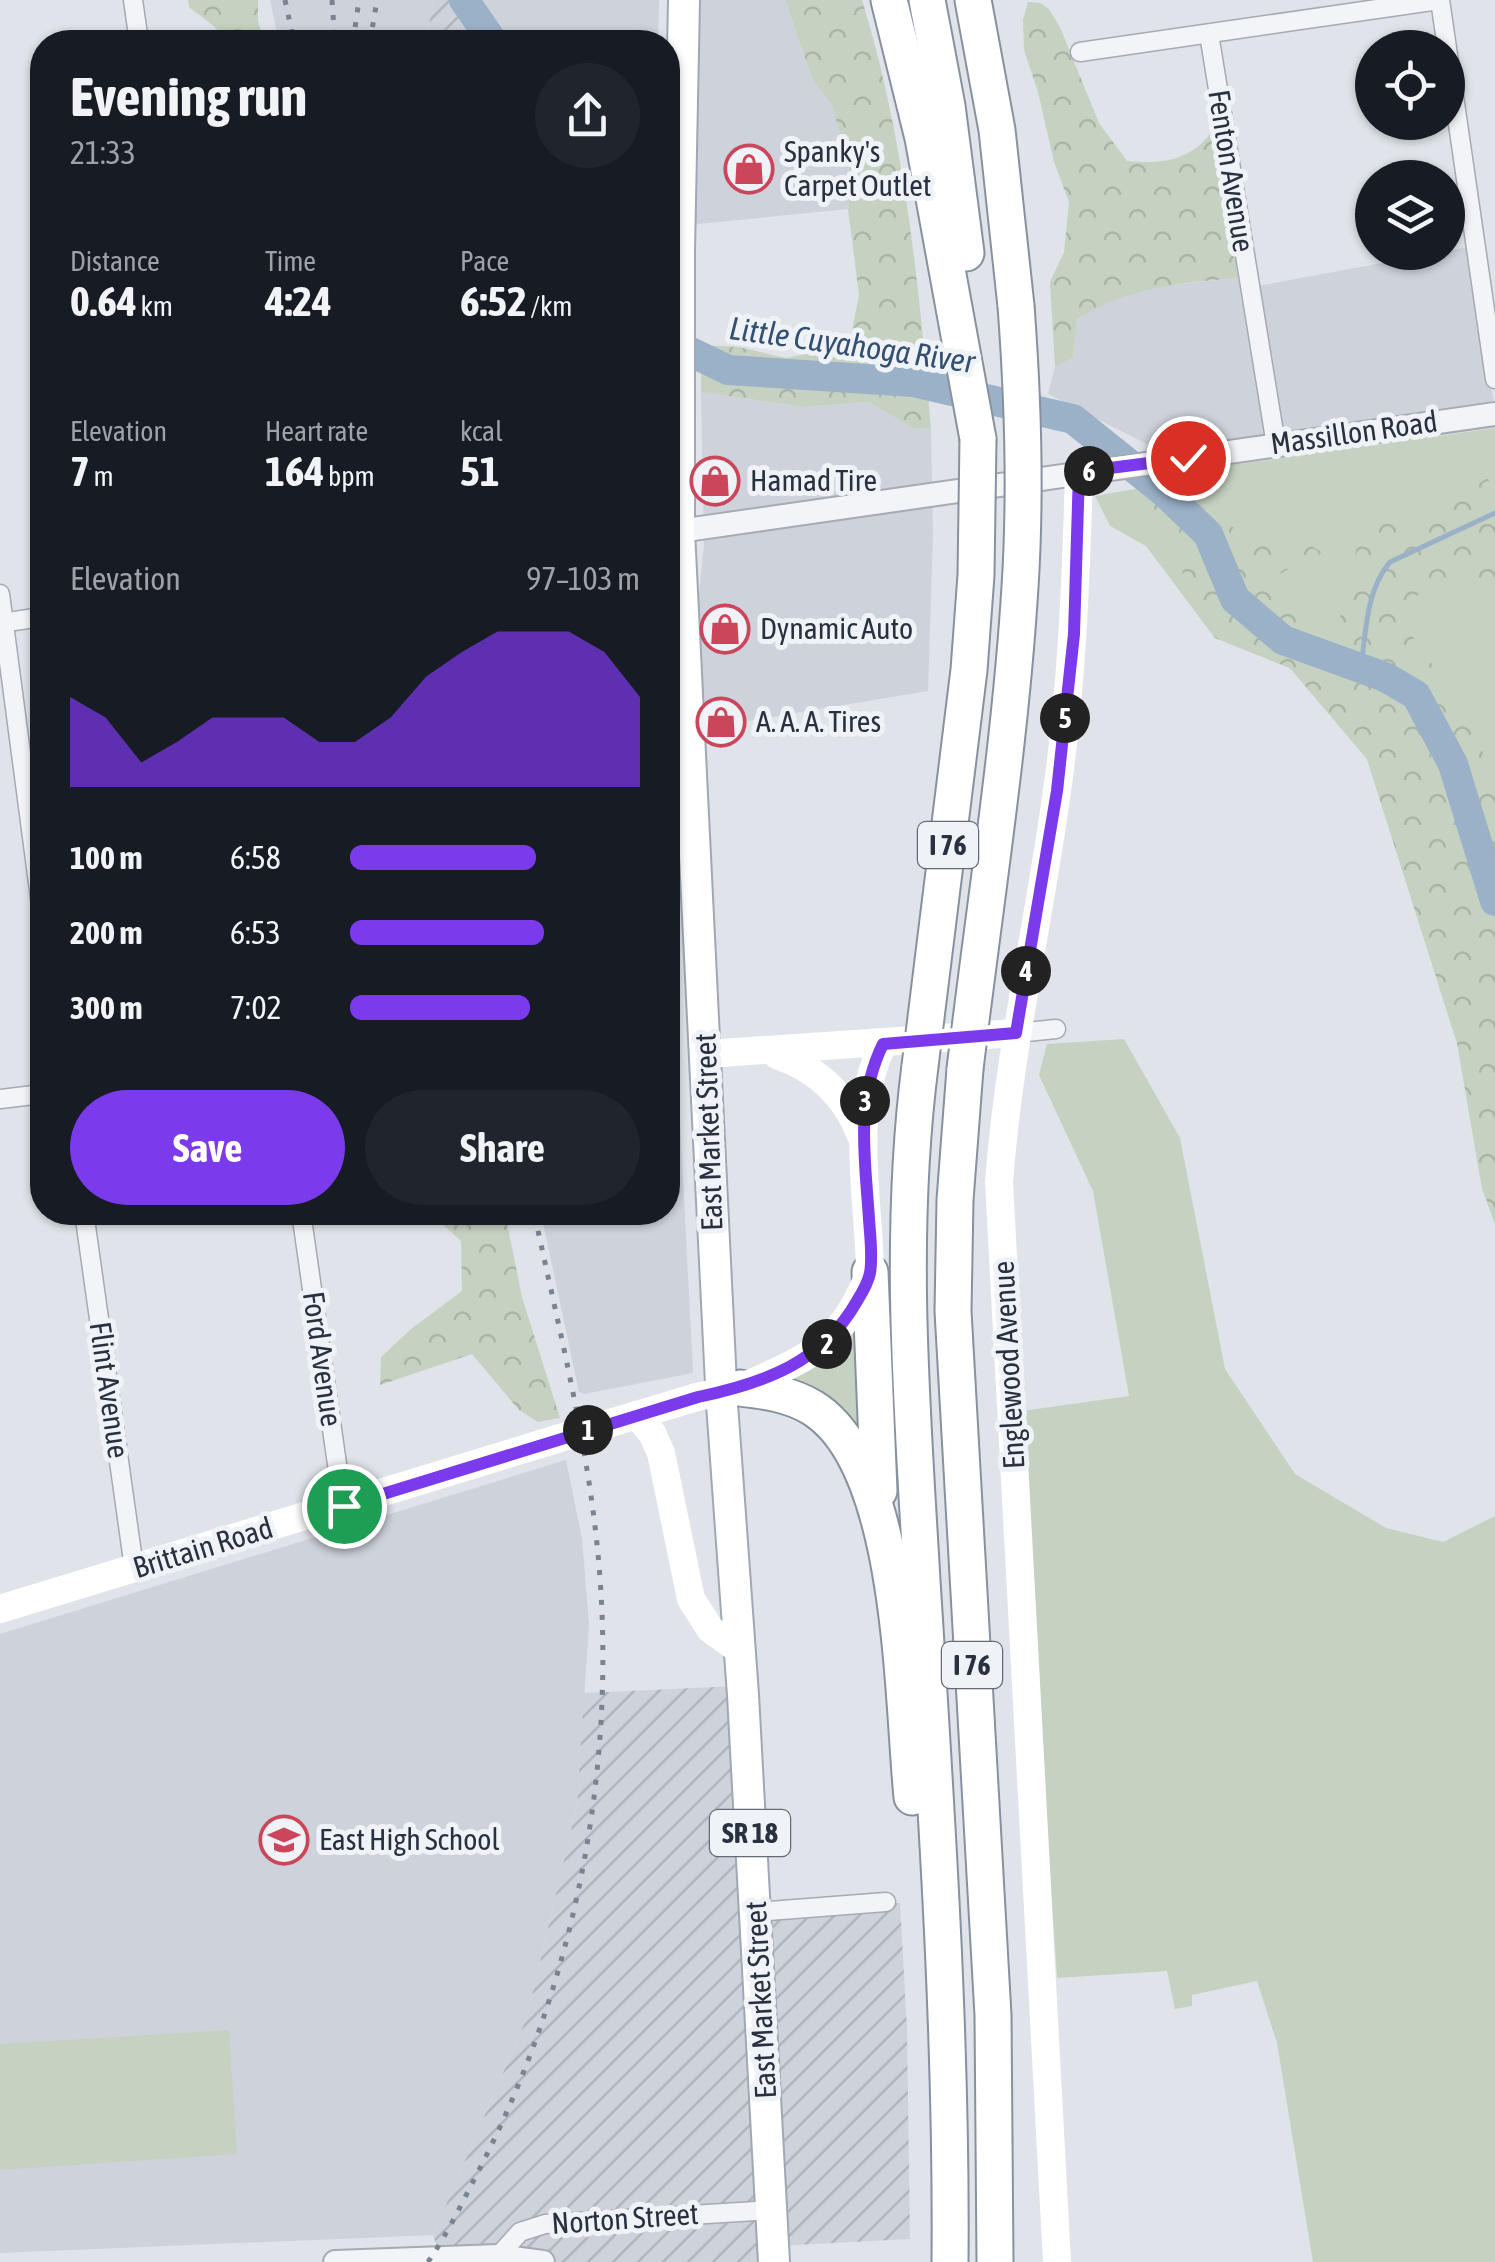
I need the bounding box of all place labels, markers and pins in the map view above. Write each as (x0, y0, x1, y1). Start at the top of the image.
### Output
place label: Spanky's Carpet Outlet (784, 134, 931, 202)
shop icon: Spanky's Carpet Outlet (723, 143, 775, 195)
pin (1146, 416, 1231, 501)
pin: 6 (1064, 446, 1114, 496)
shop icon: Hamad Tire (689, 455, 741, 507)
place label: Hamad Tire (750, 463, 877, 497)
shop icon: Dynamic Auto (699, 603, 751, 655)
place label: Dynamic Auto (760, 611, 913, 645)
pin: 5 (1040, 693, 1090, 743)
shop icon: A. A. A. Tires (695, 696, 747, 748)
place label: A. A. A. Tires (756, 704, 881, 738)
pin: 4 (1001, 946, 1051, 996)
pin: 3 (840, 1076, 890, 1126)
pin: 2 (802, 1319, 852, 1369)
pin: 1 (563, 1405, 613, 1455)
pin (302, 1464, 387, 1549)
school or university icon: East High School (258, 1814, 310, 1866)
place label: East High School (319, 1822, 499, 1856)

